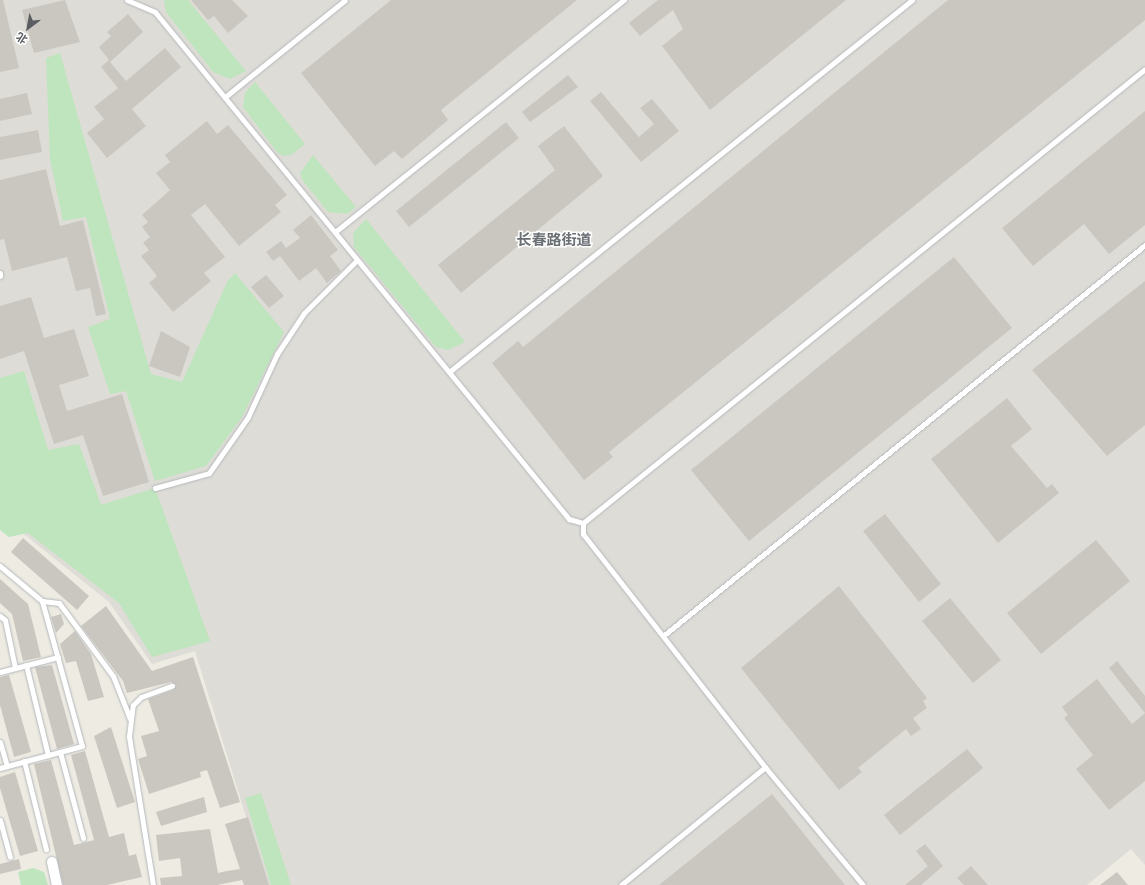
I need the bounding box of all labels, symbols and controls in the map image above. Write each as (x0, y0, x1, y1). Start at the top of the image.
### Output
north arrow (8, 8, 48, 48)
text: 北 (14, 30, 29, 46)
district label: 长春路街道 (517, 231, 591, 249)

